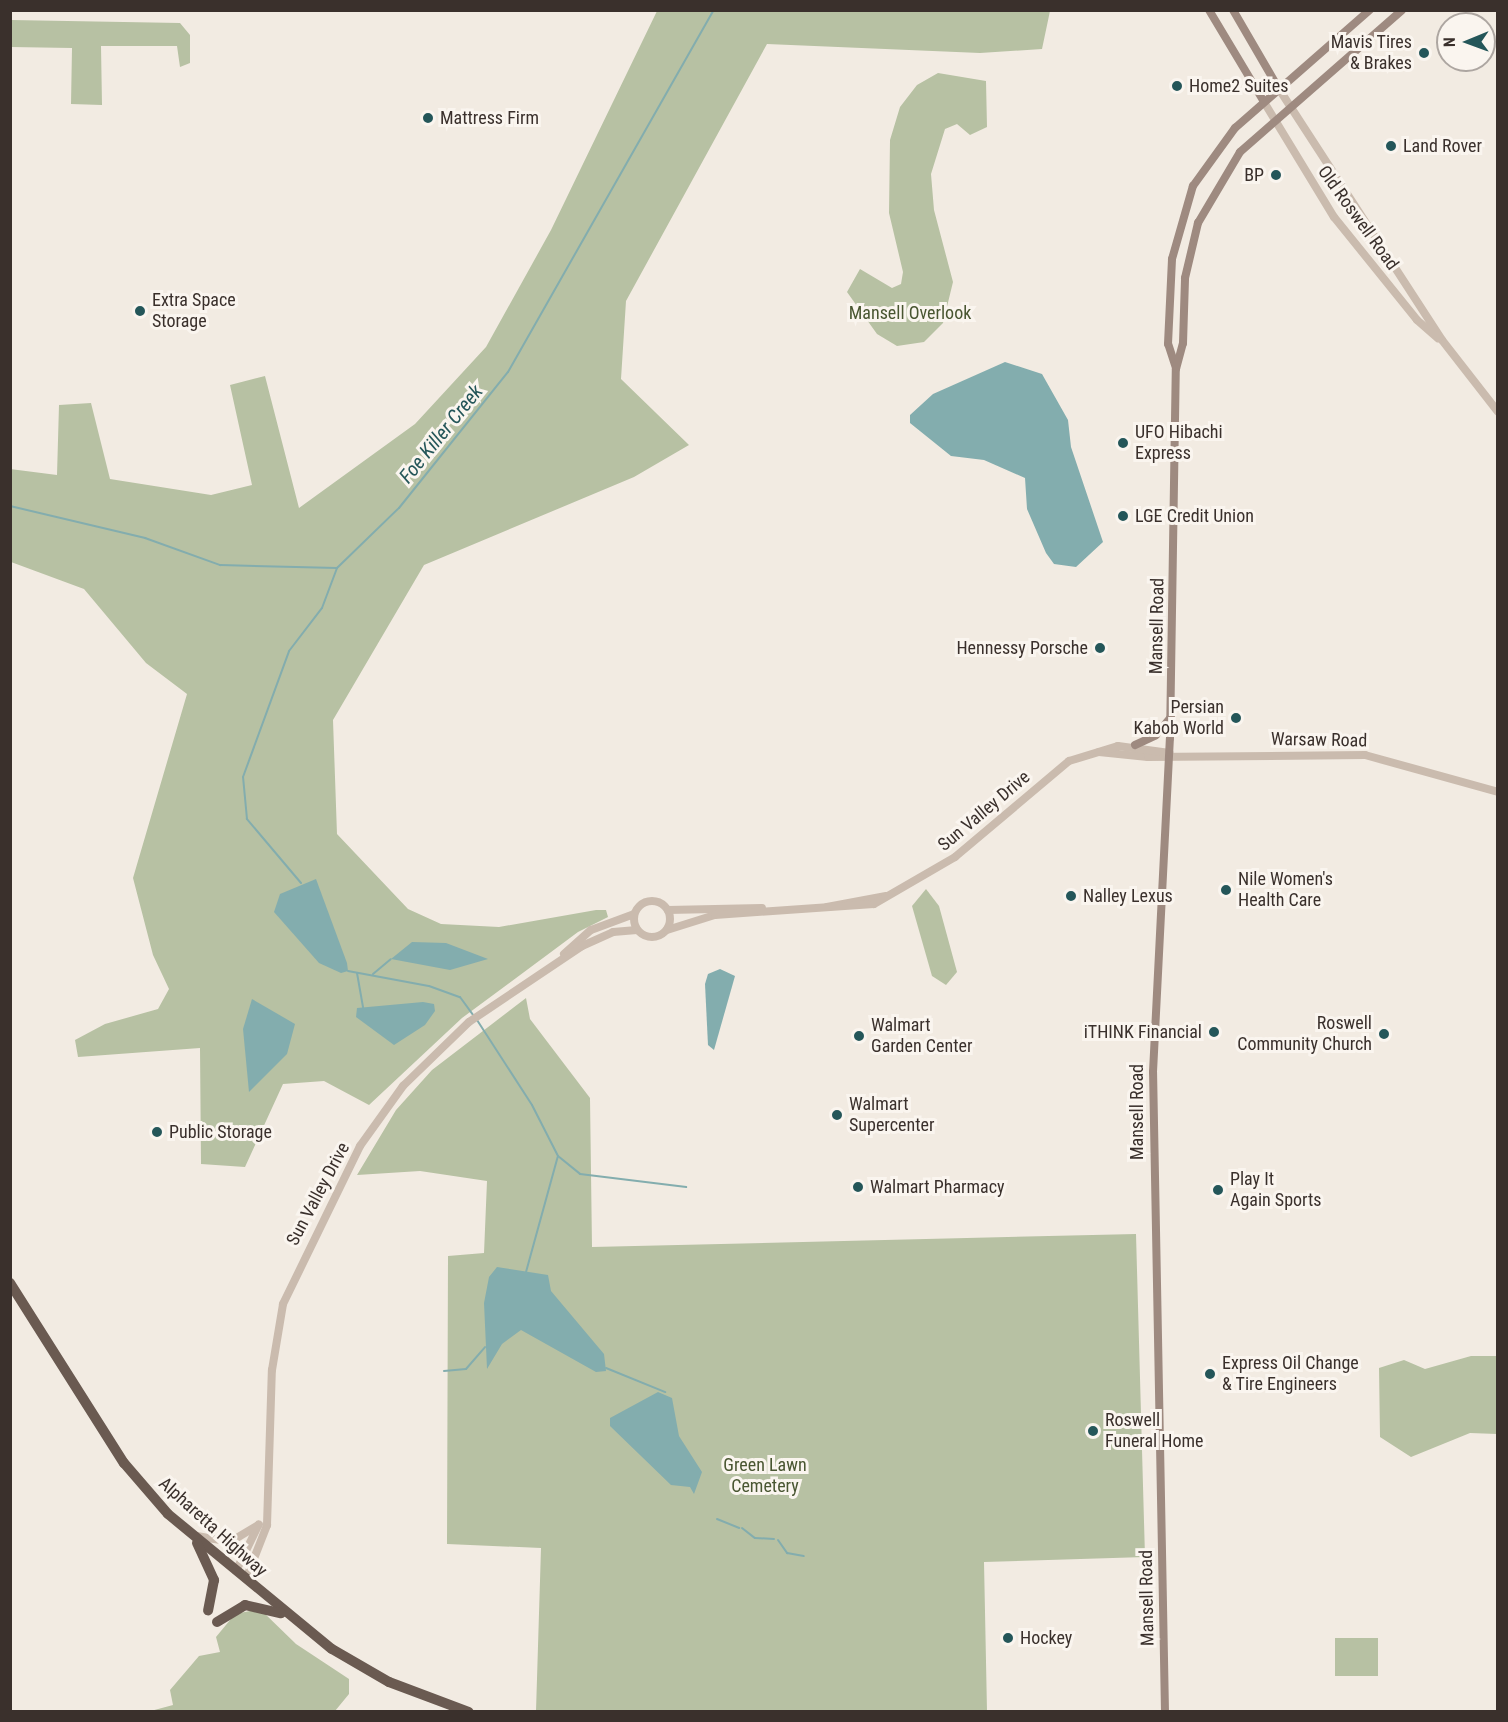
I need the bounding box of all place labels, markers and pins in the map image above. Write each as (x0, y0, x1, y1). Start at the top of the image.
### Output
place label: Mavis Tires & Brakes (1330, 32, 1412, 74)
marker: Mavis Tires & Brakes (1417, 46, 1431, 60)
place label: Home2 Suites (1189, 75, 1288, 97)
marker: Home2 Suites (1170, 79, 1184, 93)
place label: Mattress Firm (440, 107, 539, 129)
marker: Mattress Firm (421, 111, 435, 125)
place label: Land Rover (1403, 135, 1482, 157)
marker: Land Rover (1384, 139, 1398, 153)
place label: BP (1244, 164, 1264, 186)
marker: BP (1269, 168, 1283, 182)
place label: Extra Space Storage (152, 290, 236, 332)
marker: Extra Space Storage (133, 304, 147, 318)
place label: UFO Hibachi Express (1135, 422, 1223, 464)
marker: UFO Hibachi Express (1116, 436, 1130, 450)
place label: LGE Credit Union (1135, 505, 1254, 527)
marker: LGE Credit Union (1116, 509, 1130, 523)
place label: Hennessy Porsche (956, 637, 1088, 659)
marker: Hennessy Porsche (1093, 641, 1107, 655)
place label: Persian Kabob World (1134, 697, 1224, 740)
marker: Persian Kabob World (1229, 711, 1243, 725)
place label: Nile Women's Health Care (1238, 869, 1333, 912)
marker: Nile Women's Health Care (1219, 883, 1233, 897)
place label: Nalley Lexus (1083, 885, 1173, 907)
marker: Nalley Lexus (1064, 889, 1078, 903)
place label: Roswell Community Church (1237, 1013, 1372, 1056)
place label: Walmart Garden Center (871, 1015, 972, 1058)
place label: iTHINK Financial (1084, 1021, 1202, 1043)
marker: iTHINK Financial (1207, 1025, 1221, 1039)
marker: Roswell Community Church (1377, 1027, 1391, 1041)
marker: Walmart Garden Center (852, 1029, 866, 1043)
place label: Walmart Supercenter (849, 1094, 934, 1136)
marker: Walmart Supercenter (830, 1108, 844, 1122)
place label: Public Storage (169, 1121, 272, 1143)
marker: Public Storage (150, 1125, 164, 1139)
place label: Play It Again Sports (1230, 1169, 1322, 1212)
place label: Walmart Pharmacy (870, 1176, 1004, 1198)
marker: Walmart Pharmacy (851, 1180, 865, 1194)
marker: Play It Again Sports (1211, 1183, 1225, 1197)
place label: Express Oil Change & Tire Engineers (1222, 1353, 1359, 1396)
marker: Express Oil Change & Tire Engineers (1203, 1367, 1217, 1381)
place label: Roswell Funeral Home (1105, 1410, 1204, 1452)
marker: Roswell Funeral Home (1086, 1424, 1100, 1438)
place label: Hockey (1020, 1627, 1072, 1649)
marker: Hockey (1001, 1631, 1015, 1645)

